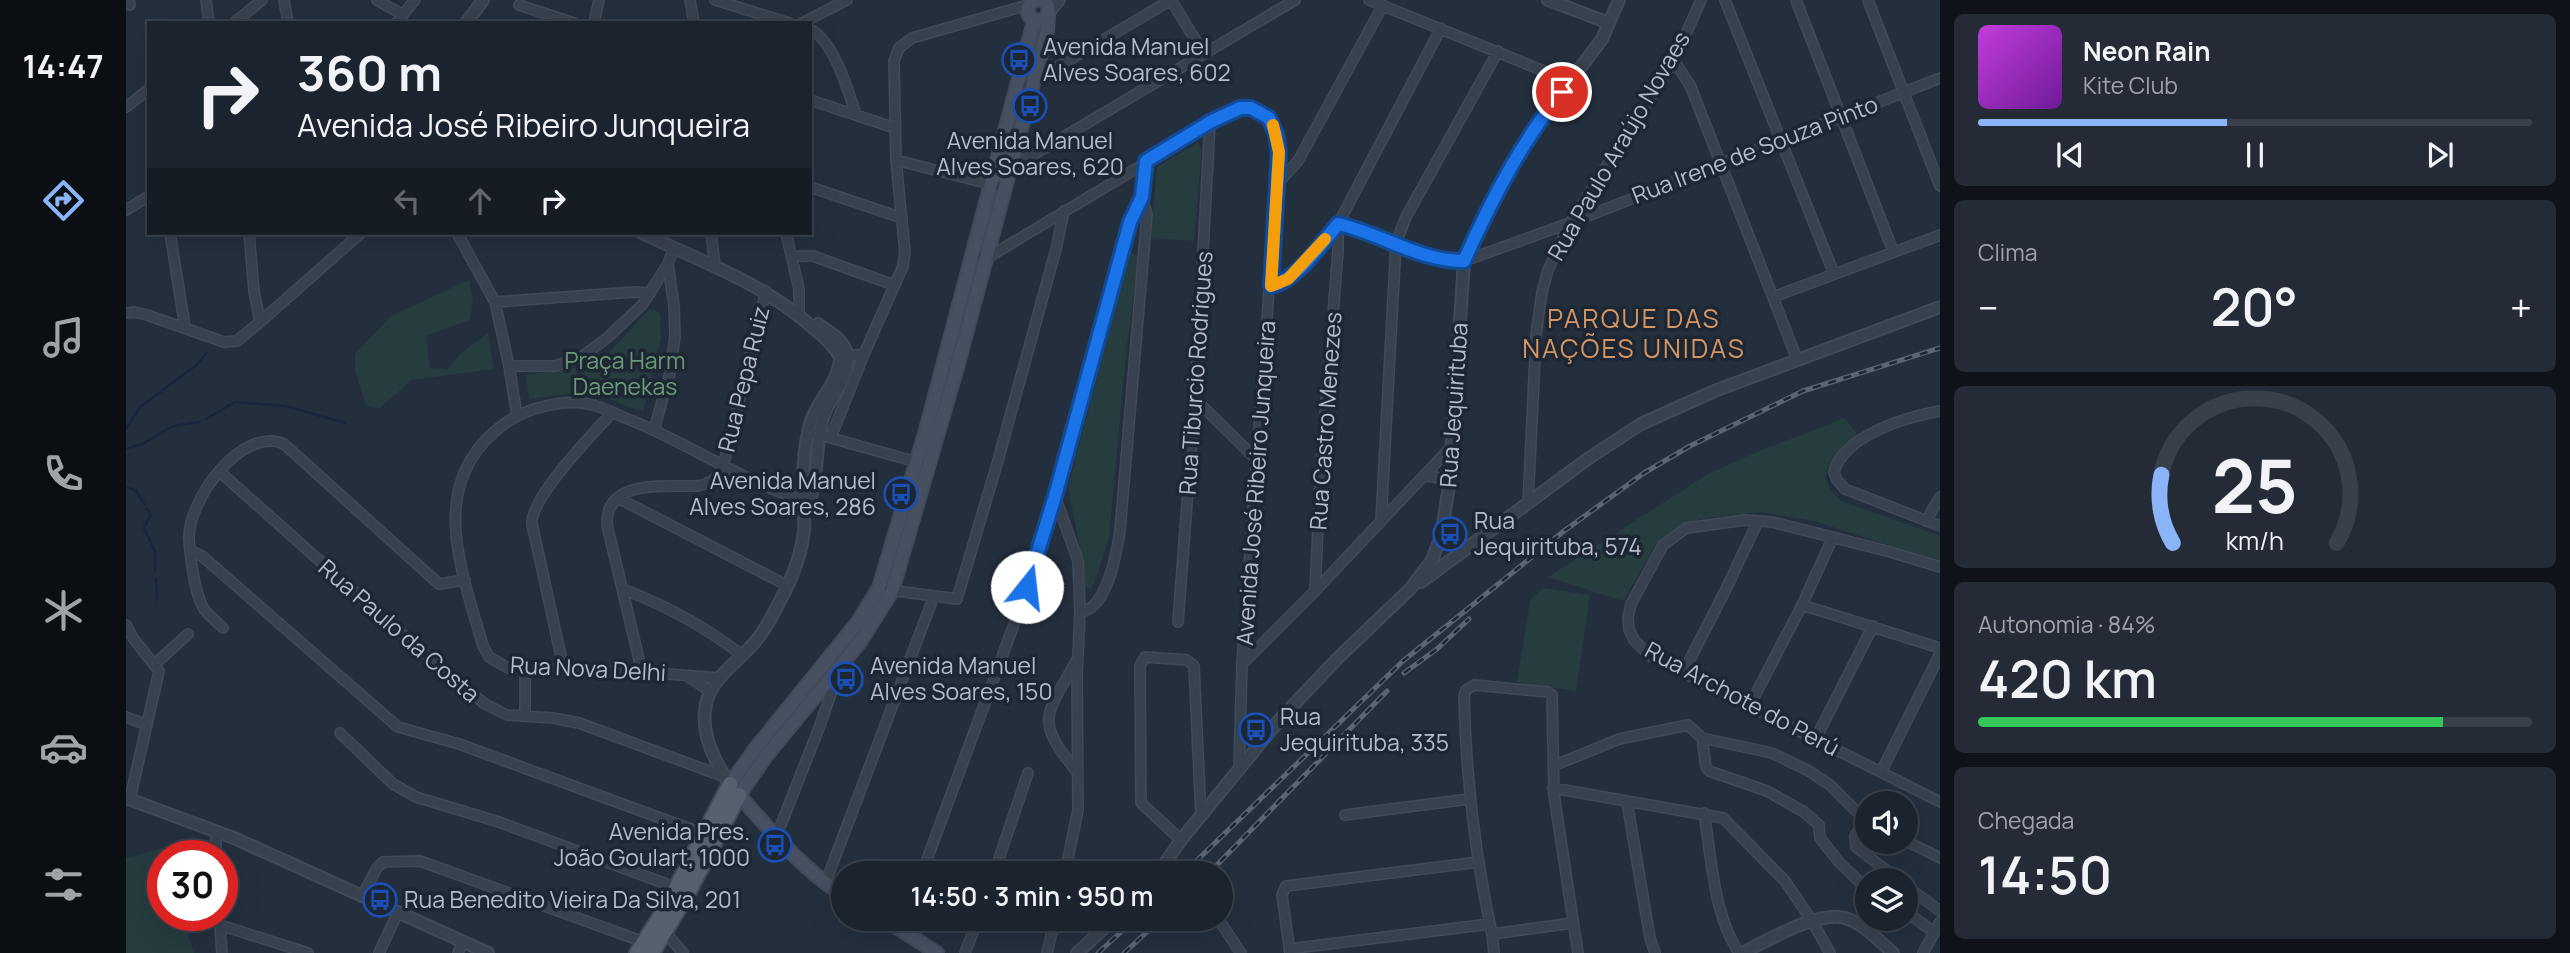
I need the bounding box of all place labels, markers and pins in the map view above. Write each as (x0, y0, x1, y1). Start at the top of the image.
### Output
place label: Avenida Manuel Alves Soares, 602 (1043, 30, 1231, 88)
bus stop icon: Avenida Manuel Alves Soares, 602 (1000, 41, 1038, 79)
pin (1532, 62, 1592, 122)
bus stop icon: Avenida Manuel Alves Soares, 620 (1011, 87, 1049, 125)
place label: Avenida Manuel Alves Soares, 620 (936, 124, 1124, 182)
place label: Avenida Manuel Alves Soares, 286 (689, 464, 876, 522)
bus stop icon: Avenida Manuel Alves Soares, 286 (882, 475, 920, 513)
place label: Rua Jequirituba, 574 (1474, 504, 1642, 562)
bus stop icon: Rua Jequirituba, 574 (1431, 515, 1469, 553)
place label: Avenida Manuel Alves Soares, 150 (870, 649, 1052, 707)
bus stop icon: Avenida Manuel Alves Soares, 150 (827, 660, 865, 698)
place label: Rua Jequirituba, 335 (1280, 700, 1449, 758)
bus stop icon: Rua Jequirituba, 335 (1237, 711, 1275, 749)
place label: Avenida Pres. João Goulart, 1000 (554, 815, 750, 873)
bus stop icon: Avenida Pres. João Goulart, 1000 (756, 826, 794, 864)
bus stop icon: Rua Benedito Vieira Da Silva, 201 (361, 881, 399, 919)
place label: Rua Benedito Vieira Da Silva, 201 (404, 883, 741, 915)

